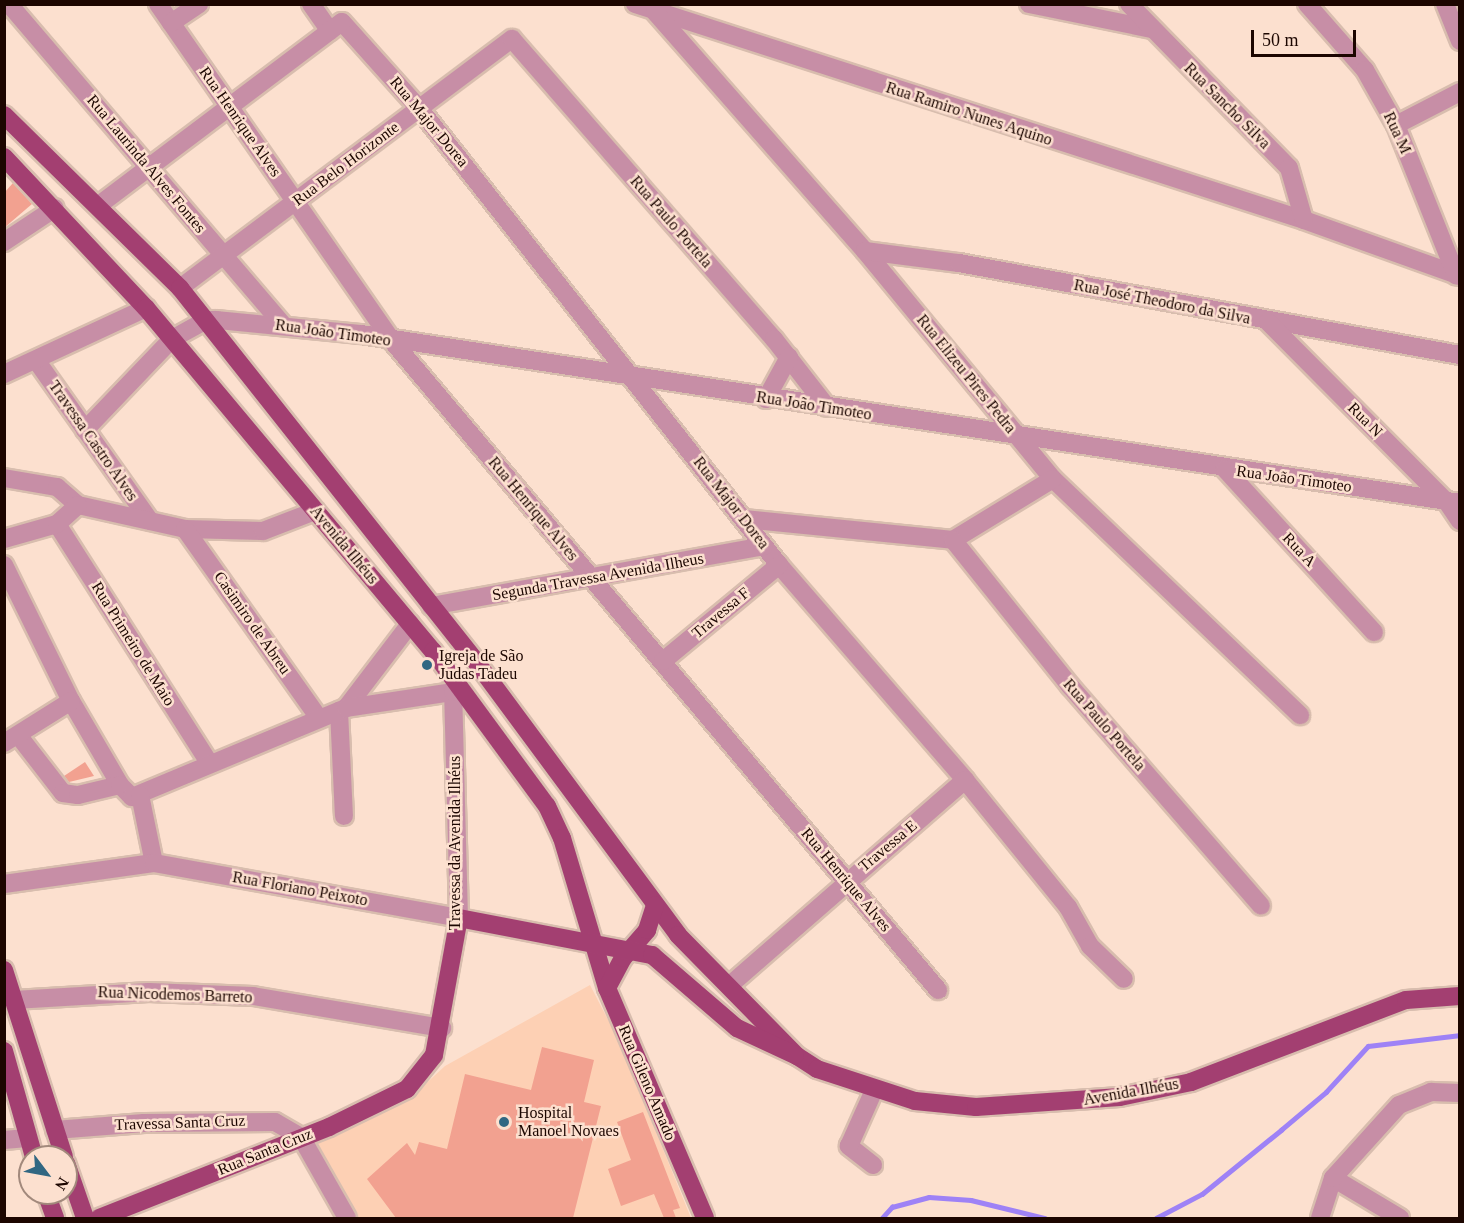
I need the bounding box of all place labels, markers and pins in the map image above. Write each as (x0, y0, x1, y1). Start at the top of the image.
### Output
place label: Igreja de São Judas Tadeu (439, 646, 523, 684)
marker: Igreja de São Judas Tadeu (420, 658, 434, 672)
place label: Hospital Manoel Novaes (518, 1103, 619, 1141)
marker: Hospital Manoel Novaes (495, 1113, 513, 1131)

